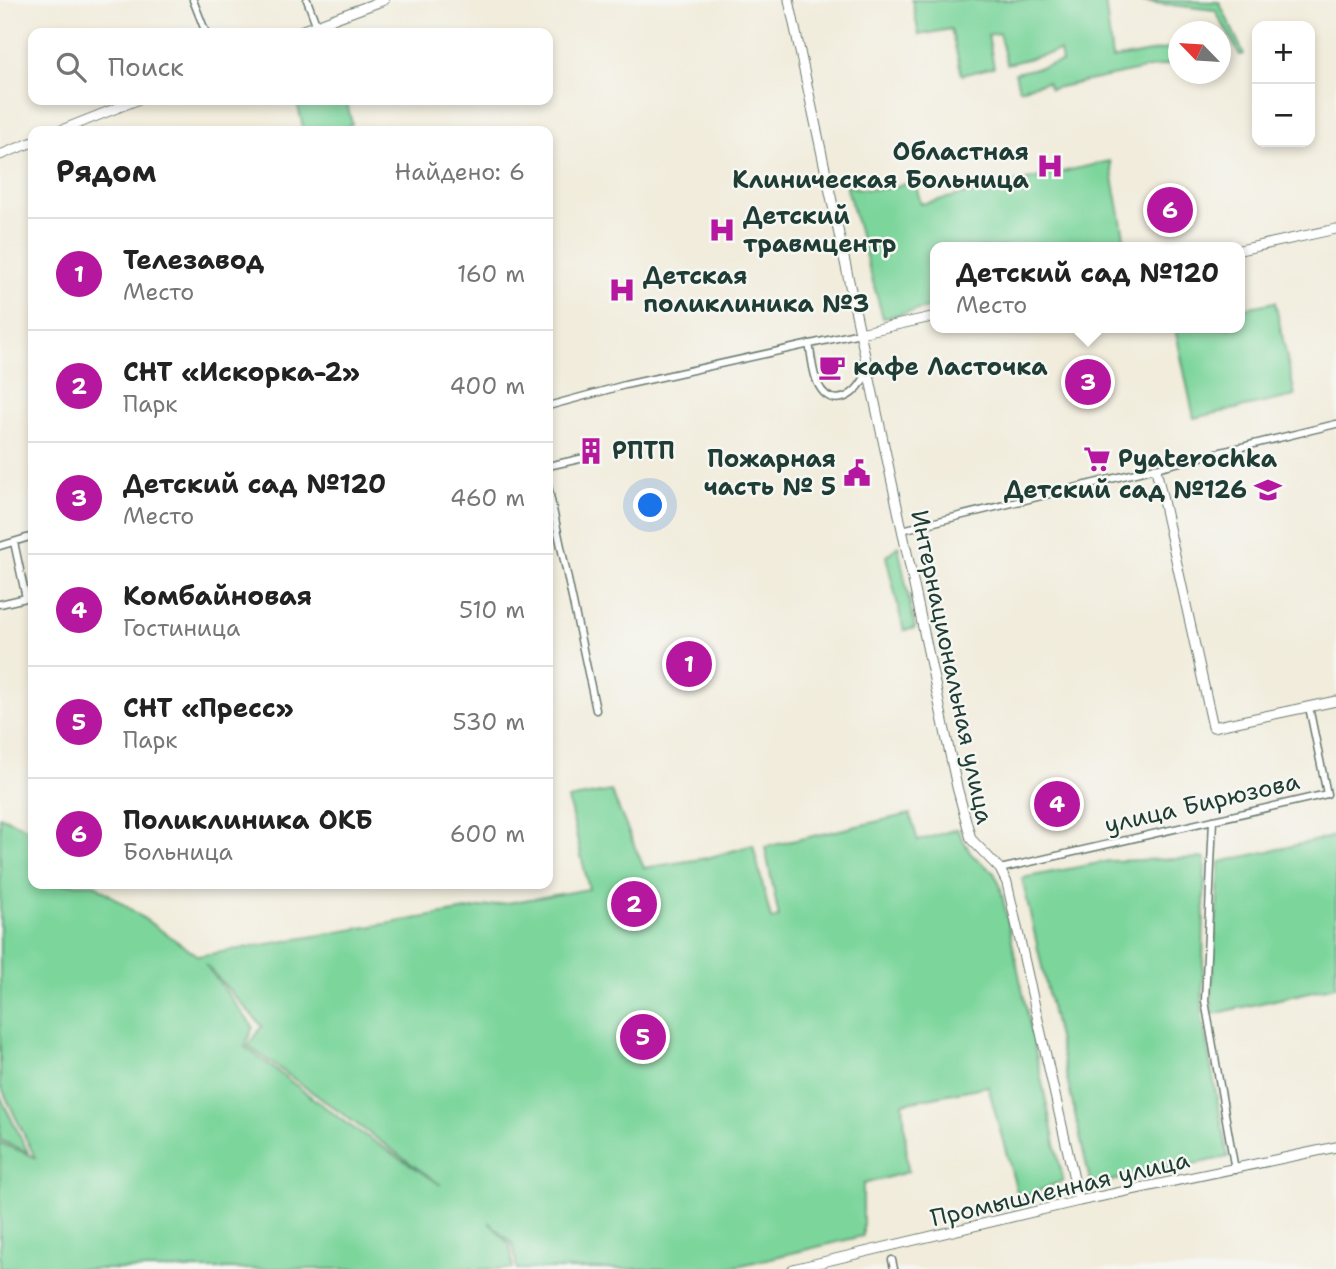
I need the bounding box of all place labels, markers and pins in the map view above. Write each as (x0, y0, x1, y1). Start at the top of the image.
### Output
place label: Областная Клиническая Больница (732, 136, 1030, 196)
hospital icon: Областная Клиническая Больница (1035, 151, 1065, 181)
pin: 6 (1147, 184, 1193, 236)
place label: Детский травмцентр (743, 200, 896, 260)
hospital icon: Детский травмцентр (707, 215, 737, 245)
place label: Детская поликлиника №3 (643, 260, 869, 320)
hospital icon: Детская поликлиника №3 (607, 275, 637, 305)
place label: кафе Ласточка (853, 351, 1048, 383)
cafe icon: кафе Ласточка (817, 352, 847, 382)
pin: 3 (1065, 356, 1111, 408)
place label: РПТП (612, 435, 675, 467)
building icon: РПТП (576, 436, 606, 466)
place label: Пожарная часть № 5 (703, 443, 836, 503)
place label: Pyaterochka (1118, 443, 1278, 475)
supermarket icon: Pyaterochka (1082, 444, 1112, 474)
public building icon: Пожарная часть № 5 (842, 458, 872, 488)
place label: Детский сад №126 (1004, 474, 1247, 506)
school or university icon: Детский сад №126 (1253, 475, 1283, 505)
pin: 1 (666, 638, 712, 690)
pin: 4 (1034, 778, 1080, 830)
pin: 2 (611, 878, 657, 930)
pin: 5 (620, 1011, 666, 1063)

